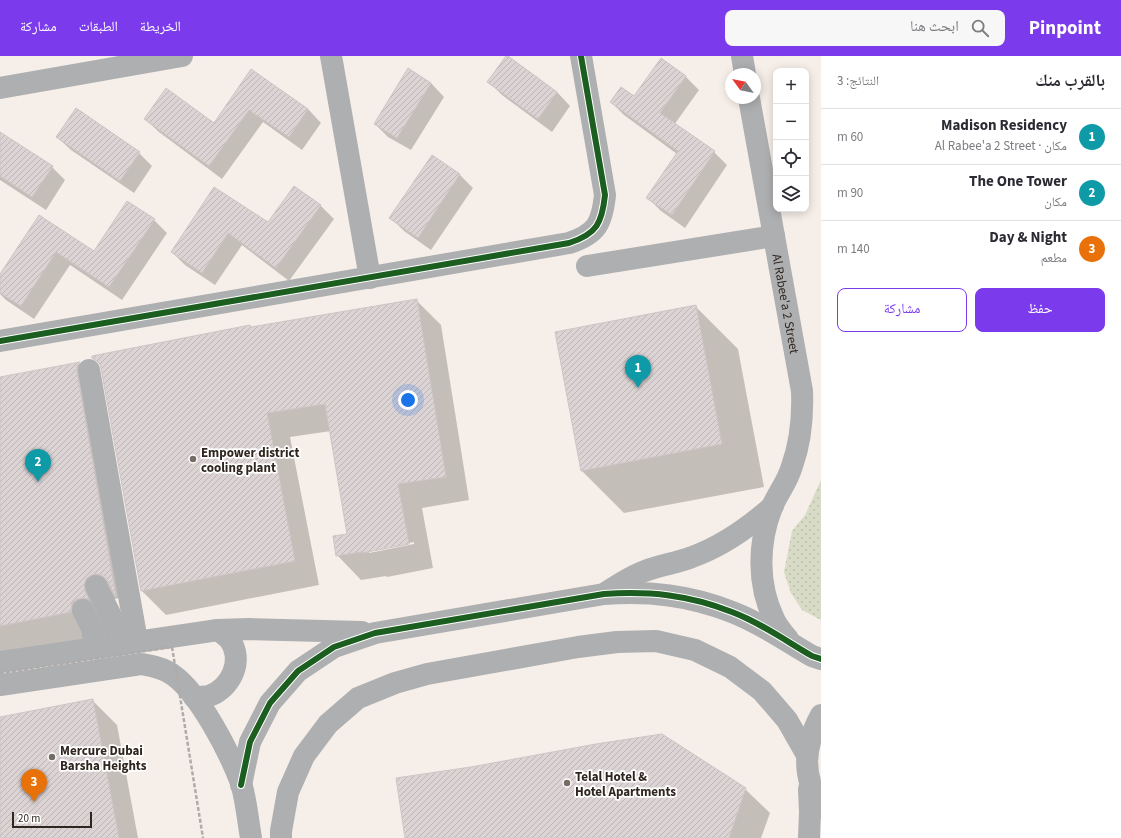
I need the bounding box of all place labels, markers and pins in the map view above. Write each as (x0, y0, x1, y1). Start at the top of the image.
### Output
pin: 1 (625, 355, 651, 388)
place label: Empower district cooling plant (201, 444, 300, 477)
pin: 2 (25, 449, 51, 482)
marker: Empower district cooling plant (188, 454, 198, 464)
place label: Mercure Dubai Barsha Heights (60, 742, 147, 775)
marker: Mercure Dubai Barsha Heights (47, 752, 57, 762)
place label: Telal Hotel & Hotel Apartments (575, 768, 676, 801)
pin: 3 (21, 769, 47, 802)
marker: Telal Hotel & Hotel Apartments (562, 778, 572, 788)

